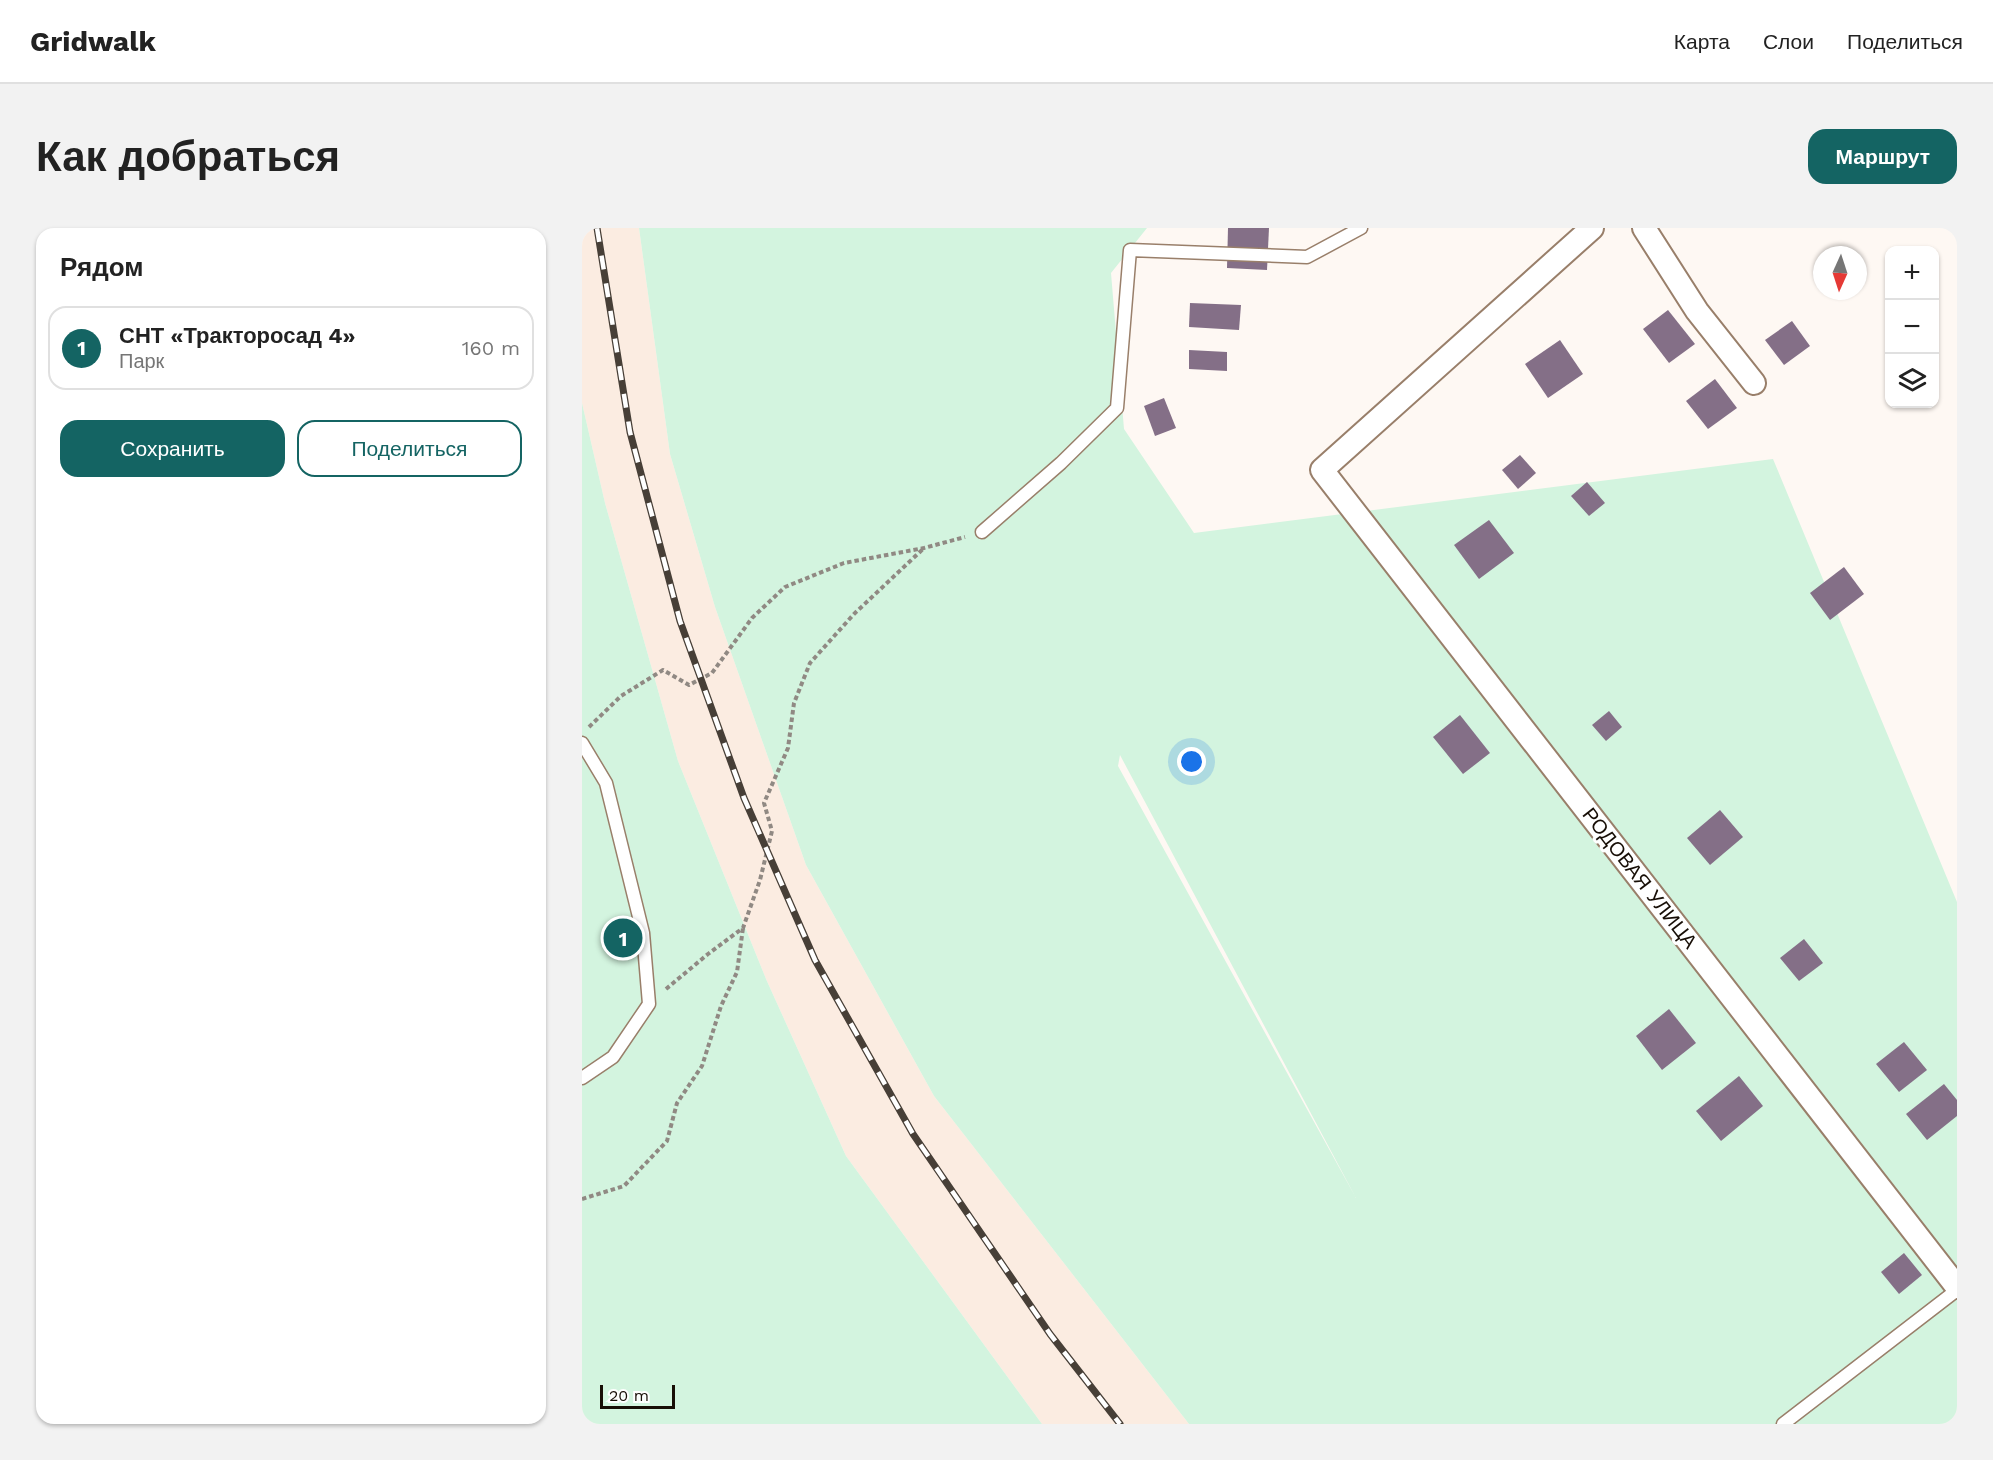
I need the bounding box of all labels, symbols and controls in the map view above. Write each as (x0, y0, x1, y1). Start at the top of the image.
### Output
text: Gridwalk (30, 25, 156, 58)
text: Карта (1674, 29, 1730, 54)
text: Слои (1763, 29, 1814, 54)
text: Поделиться (1847, 29, 1963, 54)
button: Маршрут (1808, 129, 1957, 184)
text: Как добраться (36, 132, 340, 181)
north arrow (1813, 246, 1867, 300)
map controls (1885, 246, 1939, 408)
button: + (1885, 246, 1939, 300)
text: Рядом (60, 252, 143, 282)
button: − (1885, 300, 1939, 354)
text: СНТ «Тракторосад 4» (119, 323, 355, 348)
text: 1 (77, 336, 86, 360)
text: 160 m (462, 336, 520, 360)
text: Парк (119, 349, 164, 373)
button: layers (1885, 354, 1939, 408)
button: Сохранить (60, 420, 285, 477)
button: Поделиться (297, 420, 522, 477)
your location (1177, 747, 1206, 776)
street label: РОДОВАЯ УЛИЦА (1578, 803, 1703, 954)
pin: 1 (604, 916, 642, 960)
scale bar (600, 1382, 675, 1410)
text: 20 m (609, 1386, 649, 1405)

